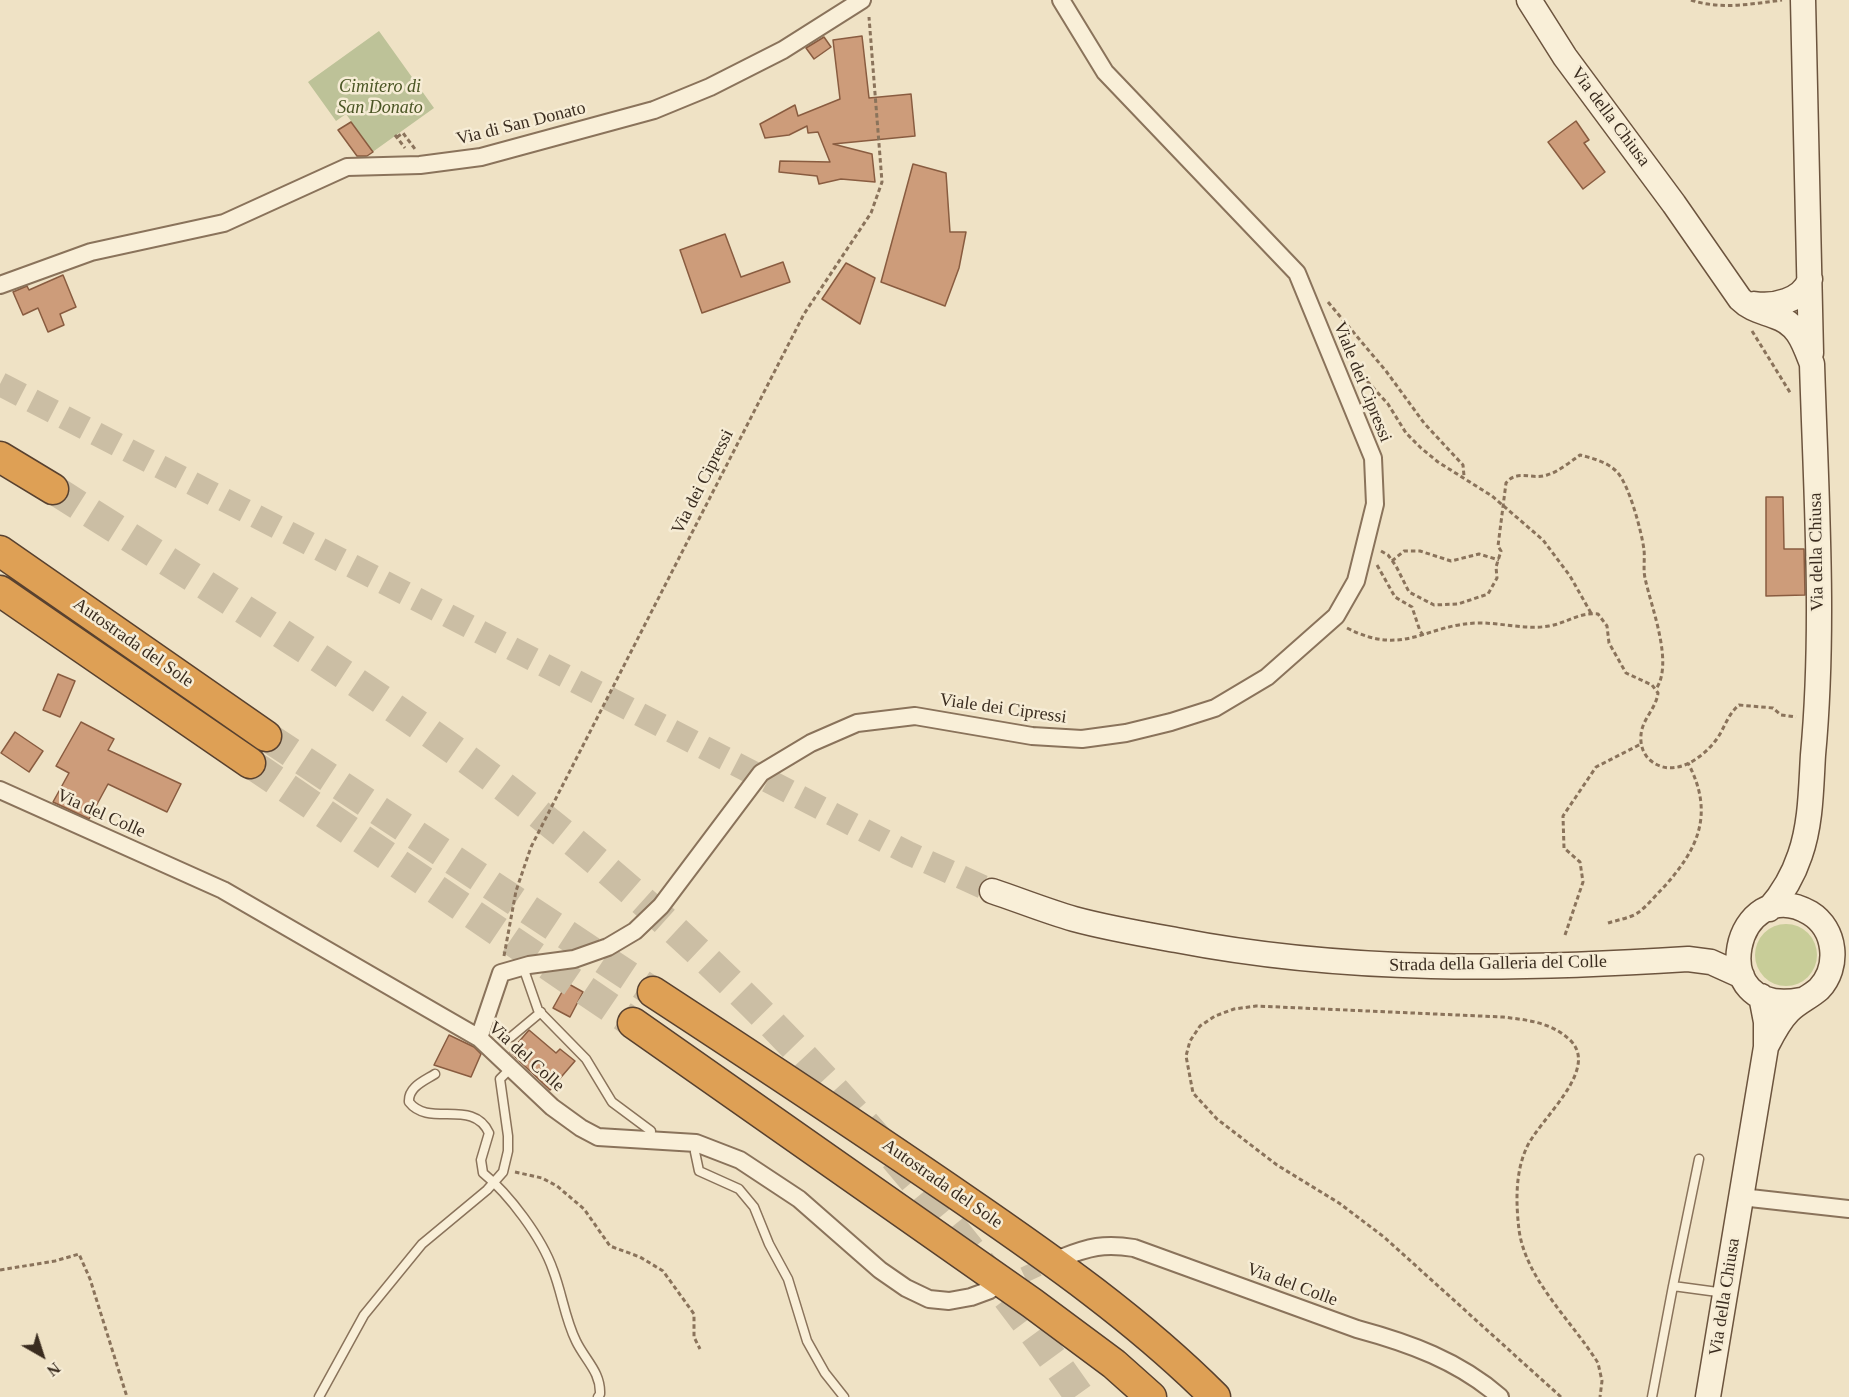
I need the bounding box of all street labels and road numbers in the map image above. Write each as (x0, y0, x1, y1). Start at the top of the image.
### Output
street label: Via della Chiusa (1566, 63, 1654, 171)
street label: Via di San Donato (454, 98, 588, 150)
street label: Viale dei Cipressi (1328, 319, 1396, 445)
street label: Via dei Cipressi (667, 426, 739, 538)
street label: Via della Chiusa (1805, 492, 1829, 612)
street label: Autostrada del Sole (69, 593, 197, 693)
street label: Viale dei Cipressi (938, 689, 1068, 729)
street label: Via del Colle (53, 785, 149, 843)
street label: Strada della Galleria del Colle (1389, 951, 1607, 977)
street label: Via del Colle (484, 1017, 568, 1097)
street label: Autostrada del Sole (878, 1134, 1006, 1234)
street label: Via della Chiusa (1705, 1237, 1745, 1357)
street label: Via del Colle (1244, 1259, 1340, 1311)

